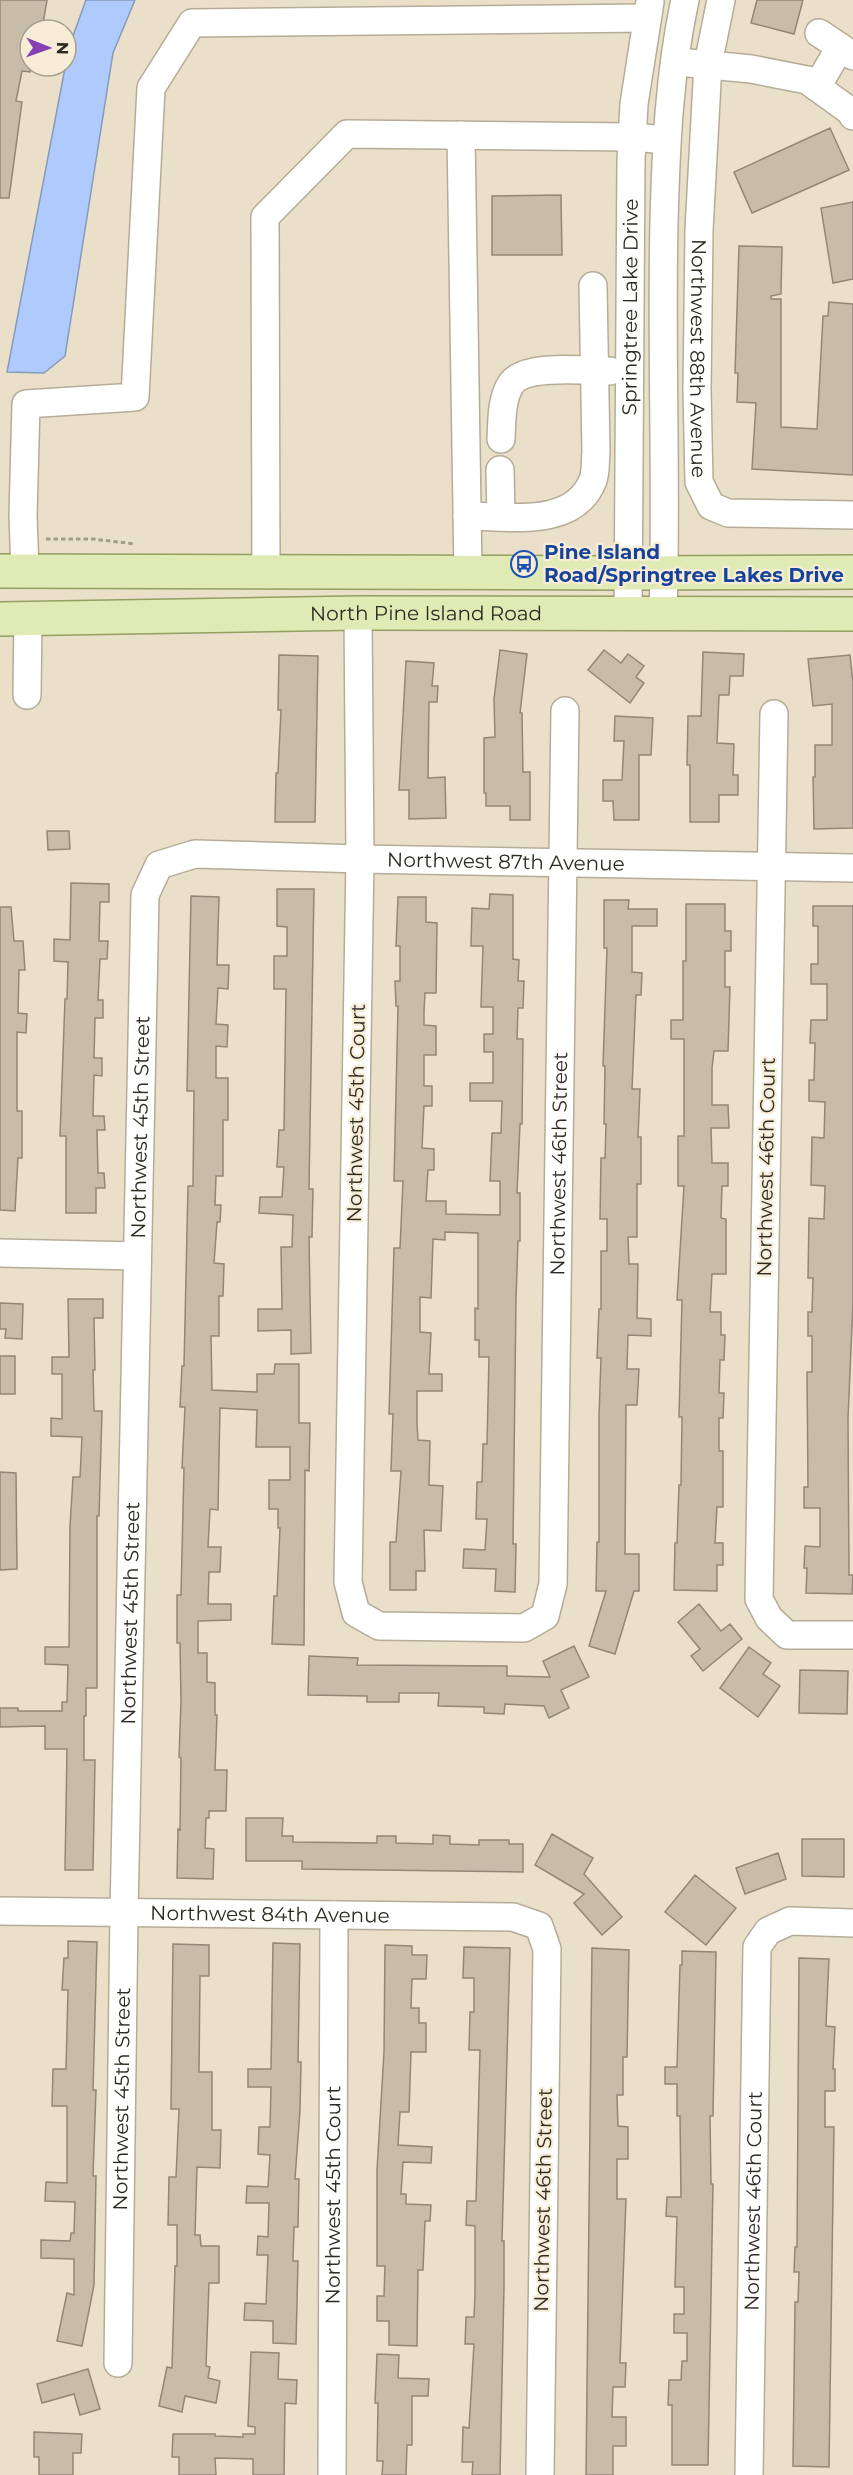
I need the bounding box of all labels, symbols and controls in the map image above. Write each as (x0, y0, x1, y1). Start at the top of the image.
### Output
north arrow (18, 18, 78, 78)
text: N (53, 42, 72, 55)
street label: Springtree Lake Drive (617, 199, 643, 415)
street label: Northwest 88th Avenue (685, 239, 711, 478)
place label: Pine Island Road/Springtree Lakes Drive (544, 540, 844, 587)
bus stop icon: Pine Island Road/Springtree Lakes Drive (509, 549, 539, 579)
street label: North Pine Island Road (310, 601, 542, 626)
street label: Northwest 87th Avenue (387, 847, 625, 876)
street label: Northwest 45th Court (342, 1004, 370, 1222)
street label: Northwest 45th Street (126, 1015, 155, 1239)
street label: Northwest 46th Street (545, 1052, 572, 1276)
street label: Northwest 46th Court (752, 1057, 780, 1277)
street label: Northwest 45th Street (116, 1501, 144, 1725)
street label: Northwest 84th Avenue (150, 1901, 390, 1928)
street label: Northwest 45th Street (108, 1987, 135, 2211)
street label: Northwest 45th Court (321, 2086, 345, 2304)
street label: Northwest 46th Street (529, 2088, 557, 2312)
street label: Northwest 46th Court (739, 2091, 767, 2311)

